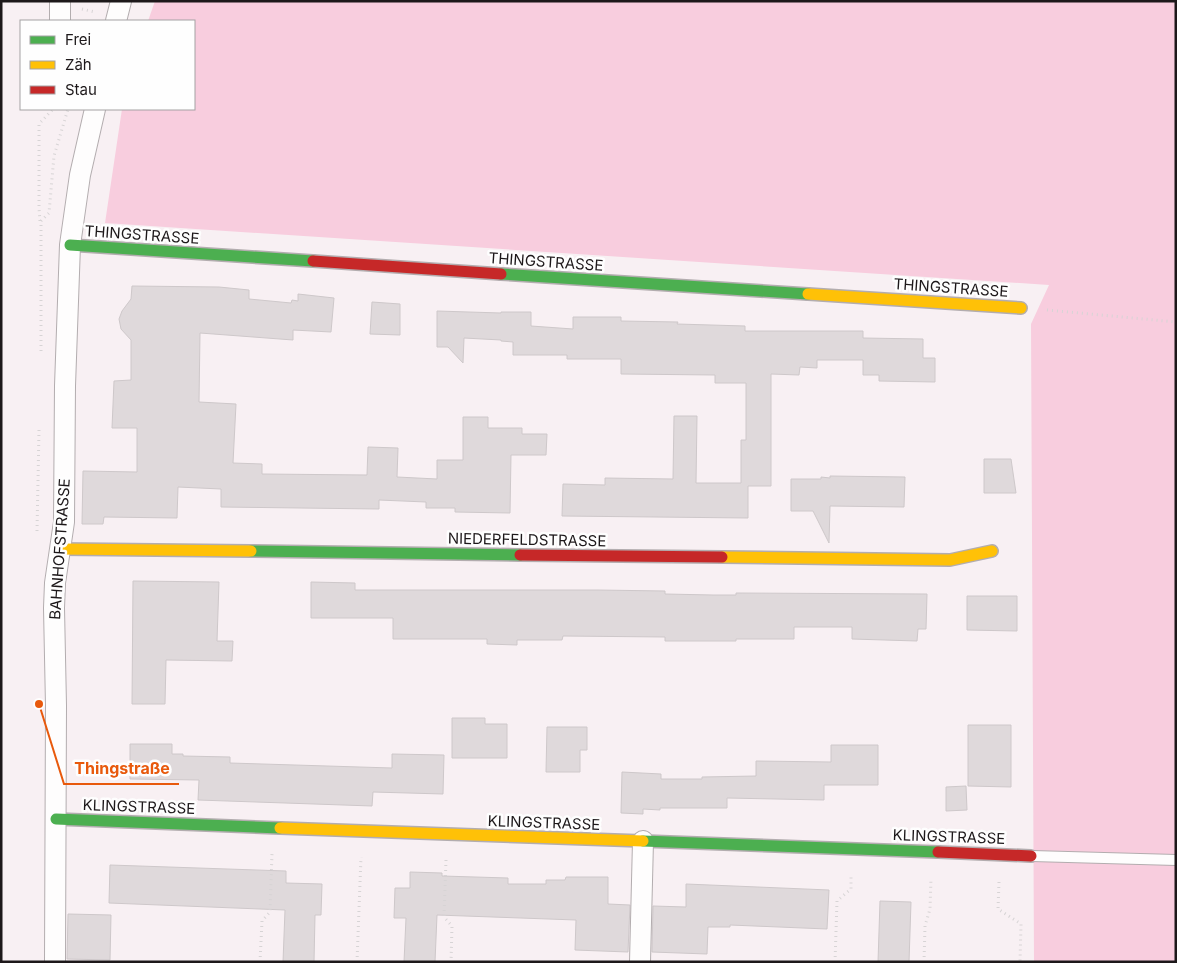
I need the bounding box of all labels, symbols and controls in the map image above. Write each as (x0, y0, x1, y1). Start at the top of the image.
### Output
legend (20, 20, 195, 110)
text: Frei (65, 30, 91, 49)
text: Zäh (65, 55, 92, 74)
text: Stau (65, 80, 97, 99)
street label: THINGSTRASSE (84, 221, 200, 248)
street label: THINGSTRASSE (488, 248, 604, 275)
street label: THINGSTRASSE (893, 274, 1009, 301)
street label: BAHNHOFSTRASSE (45, 478, 74, 620)
street label: NIEDERFELDSTRASSE (448, 529, 606, 550)
callout: Thingstraße (64, 753, 179, 784)
text: Thingstraße (74, 758, 170, 778)
street label: KLINGSTRASSE (82, 795, 196, 818)
street label: KLINGSTRASSE (487, 811, 601, 834)
street label: KLINGSTRASSE (892, 825, 1006, 848)

